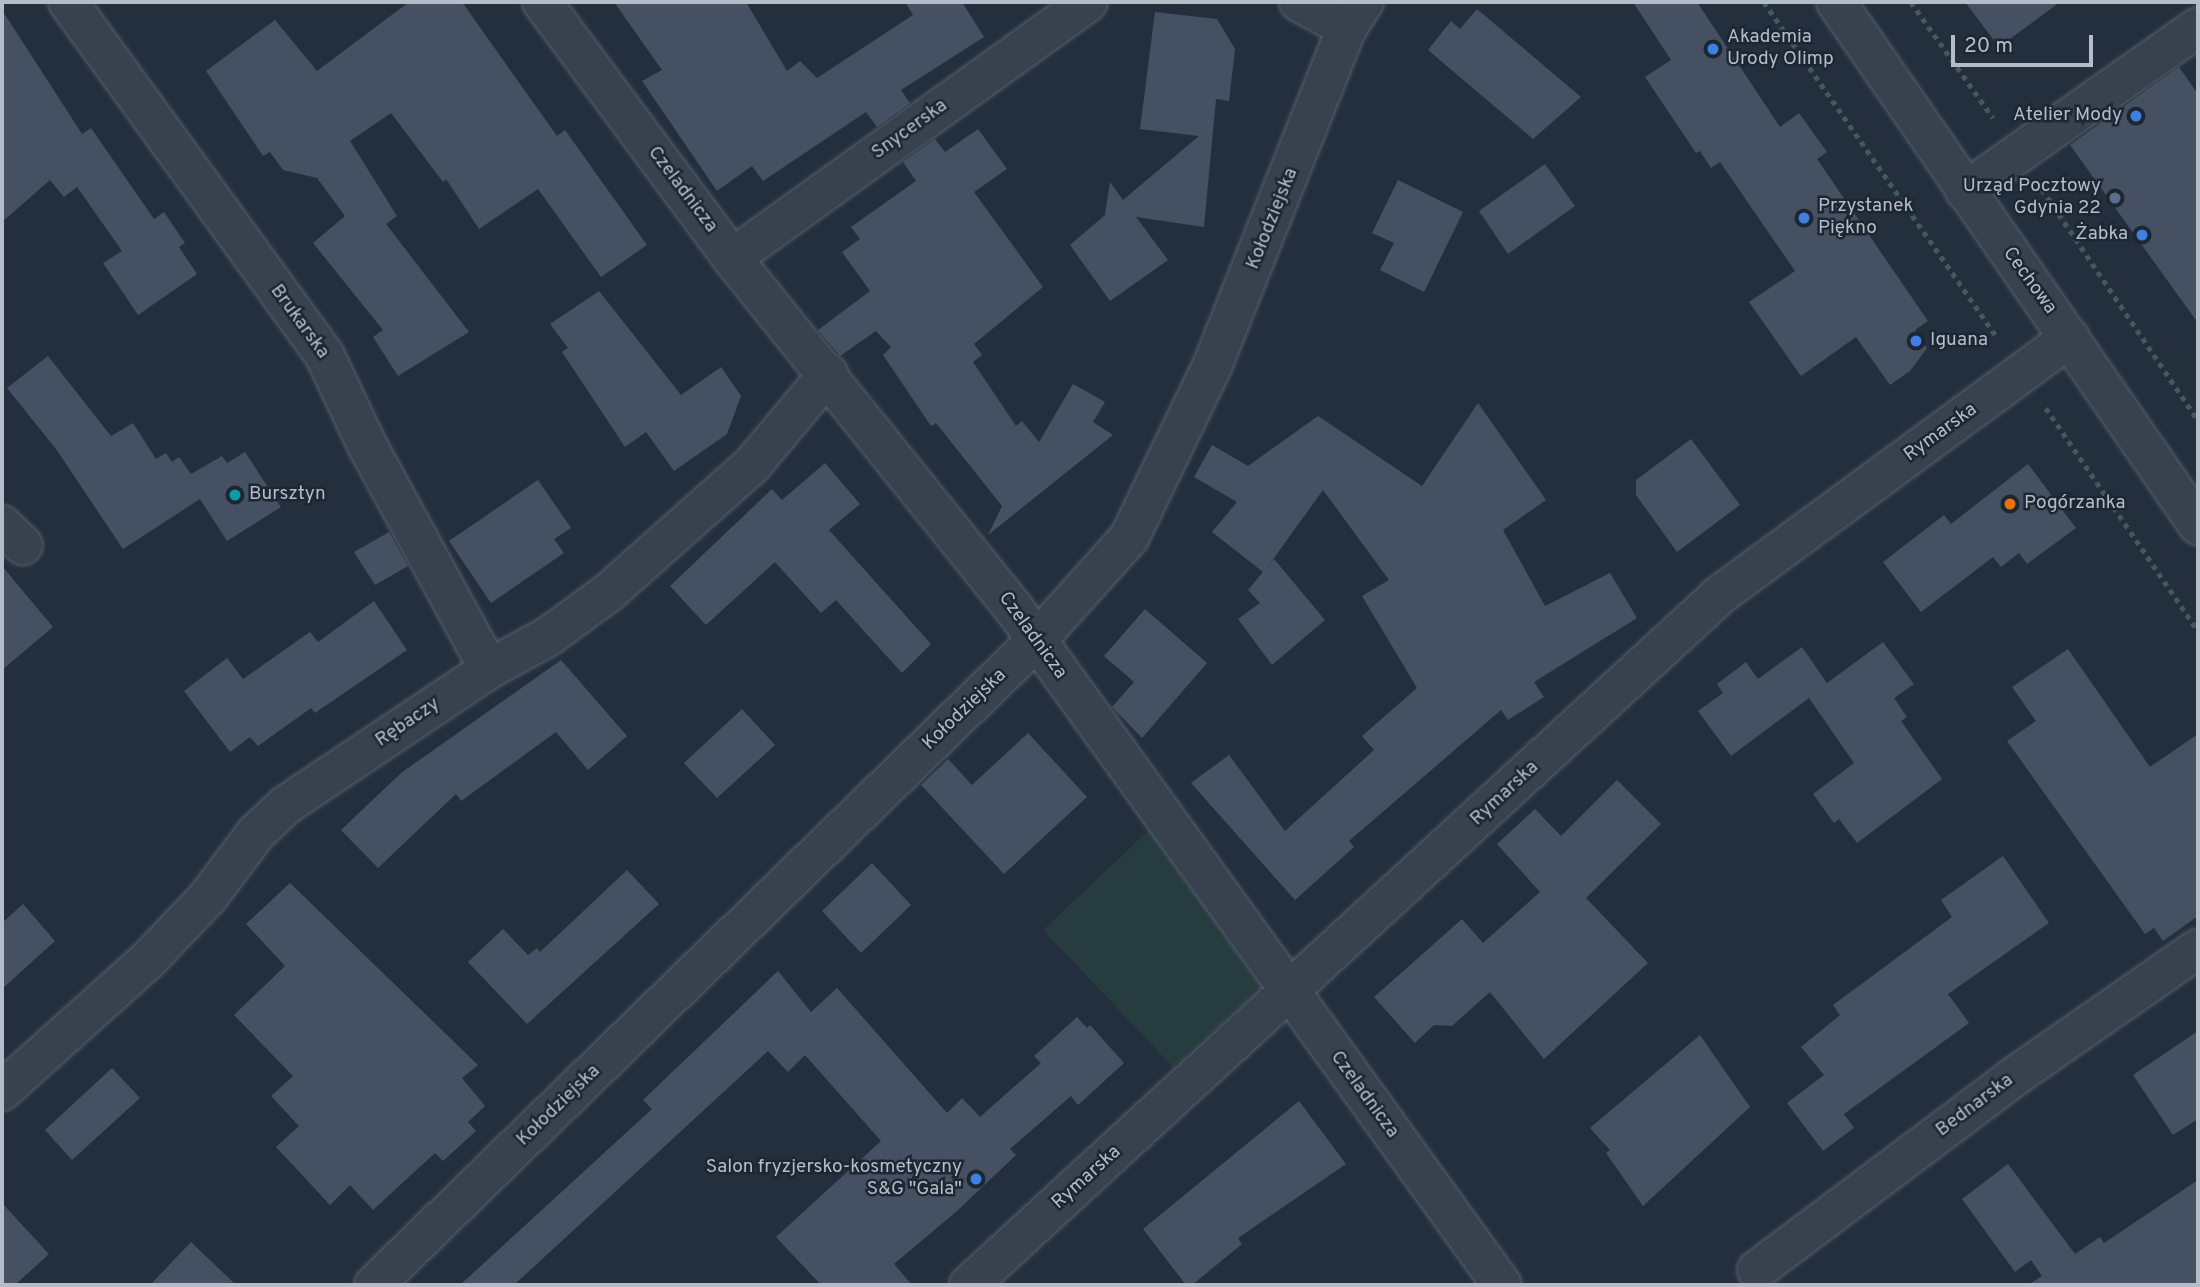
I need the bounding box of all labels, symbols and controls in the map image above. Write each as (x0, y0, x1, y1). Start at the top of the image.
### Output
scale bar (1955, 21, 2097, 65)
place label: Akademia Urody Olimp (1727, 27, 1834, 71)
text: 20 m (1964, 33, 2013, 60)
marker: Akademia Urody Olimp (1705, 41, 1721, 57)
street label: Snycerska (868, 95, 952, 165)
place label: Atelier Mody (2013, 105, 2122, 127)
marker: Atelier Mody (2128, 108, 2144, 124)
street label: Czeladnicza (642, 142, 722, 238)
street label: Kołodziejska (1242, 165, 1304, 273)
place label: Urząd Pocztowy Gdynia 22 (1963, 176, 2101, 220)
marker: Urząd Pocztowy Gdynia 22 (2107, 190, 2123, 206)
place label: Przystanek Piękno (1818, 196, 1914, 240)
marker: Przystanek Piękno (1796, 210, 1812, 226)
place label: Żabka (2075, 224, 2128, 246)
marker: Żabka (2134, 227, 2150, 243)
street label: Cechowa (1997, 243, 2061, 319)
street label: Brukarska (265, 281, 333, 363)
place label: Iguana (1930, 330, 1988, 352)
marker: Iguana (1908, 333, 1924, 349)
street label: Rymarska (1900, 399, 1982, 467)
place label: Bursztyn (249, 484, 326, 506)
marker: Bursztyn (227, 487, 243, 503)
place label: Pogórzanka (2024, 493, 2125, 515)
marker: Pogórzanka (2002, 496, 2018, 512)
street label: Czeladnicza (993, 588, 1071, 684)
street label: Kołodziejska (919, 665, 1011, 755)
street label: Rębaczy (372, 693, 444, 753)
street label: Rymarska (1466, 757, 1544, 831)
street label: Czeladnicza (1325, 1047, 1403, 1143)
street label: Kołodziejska (513, 1061, 605, 1151)
street label: Bednarska (1932, 1070, 2018, 1142)
street label: Rymarska (1048, 1141, 1126, 1215)
place label: Salon fryzjersko-kosmetyczny S&G "Gala" (706, 1157, 962, 1201)
marker: Salon fryzjersko-kosmetyczny S&G "Gala" (968, 1171, 984, 1187)

